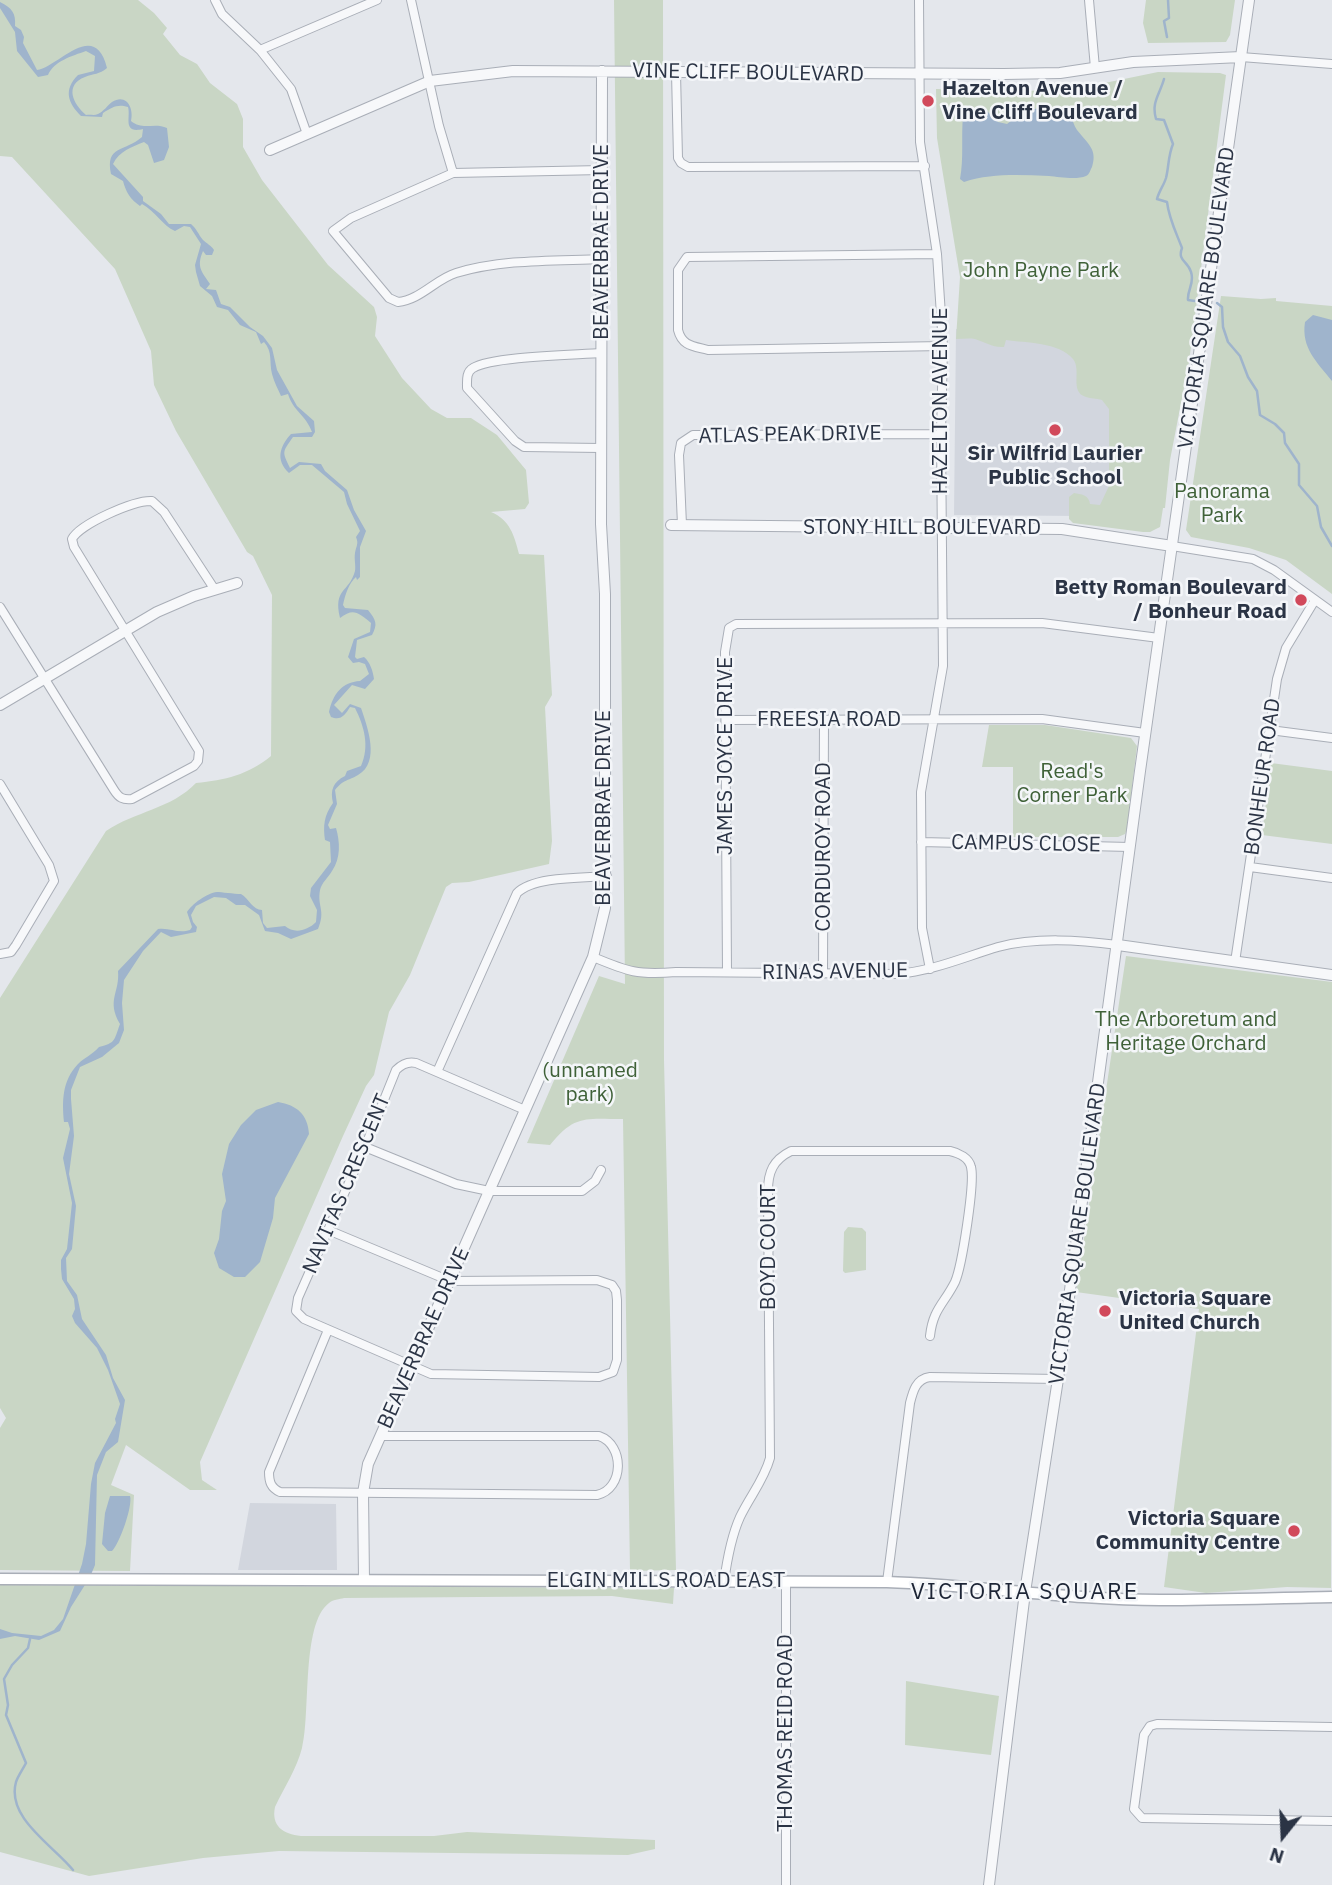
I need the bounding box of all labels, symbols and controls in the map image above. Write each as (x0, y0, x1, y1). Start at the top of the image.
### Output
street label: VINE CLIFF BOULEVARD (632, 58, 864, 88)
place label: Hazelton Avenue / Vine Cliff Boulevard (942, 76, 1138, 126)
marker: Hazelton Avenue / Vine Cliff Boulevard (920, 93, 936, 109)
street label: BEAVERBRAE DRIVE (589, 144, 615, 340)
street label: VICTORIA SQUARE BOULEVARD (1173, 146, 1241, 450)
park label: John Payne Park (963, 258, 1119, 284)
street label: HAZELTON AVENUE (928, 307, 954, 495)
street label: ATLAS PEAK DRIVE (698, 421, 882, 449)
marker: Sir Wilfrid Laurier Public School (1047, 422, 1063, 438)
place label: Sir Wilfrid Laurier Public School (967, 441, 1143, 491)
park label: Panorama Park (1174, 479, 1270, 529)
street label: STONY HILL BOULEVARD (803, 515, 1041, 541)
place label: Betty Roman Boulevard / Bonheur Road (1055, 575, 1287, 625)
marker: Betty Roman Boulevard / Bonheur Road (1293, 592, 1309, 608)
street label: JAMES JOYCE DRIVE (713, 657, 739, 855)
street label: BONHEUR ROAD (1239, 697, 1287, 857)
street label: FREESIA ROAD (757, 707, 901, 733)
street label: BEAVERBRAE DRIVE (591, 710, 617, 906)
park label: Read's Corner Park (1016, 759, 1128, 809)
street label: CORDUROY ROAD (811, 762, 837, 932)
street label: CAMPUS CLOSE (951, 830, 1101, 858)
street label: RINAS AVENUE (762, 958, 908, 986)
park label: The Arboretum and Heritage Orchard (1095, 1007, 1277, 1057)
park label: (unnamed park) (542, 1058, 638, 1108)
street label: VICTORIA SQUARE BOULEVARD (1044, 1082, 1112, 1386)
street label: NAVITAS CRESCENT (298, 1090, 396, 1278)
street label: BOYD COURT (756, 1184, 782, 1310)
street label: BEAVERBRAE DRIVE (373, 1243, 475, 1433)
place label: Victoria Square United Church (1119, 1286, 1271, 1336)
marker: Victoria Square United Church (1097, 1303, 1113, 1319)
place label: Victoria Square Community Centre (1095, 1506, 1280, 1556)
marker: Victoria Square Community Centre (1286, 1523, 1302, 1539)
street label: ELGIN MILLS ROAD EAST (547, 1568, 785, 1594)
district label: VICTORIA SQUARE (913, 1578, 1137, 1606)
street label: THOMAS REID ROAD (773, 1634, 799, 1832)
north arrow (1248, 1801, 1318, 1871)
text: N (1266, 1842, 1287, 1870)

